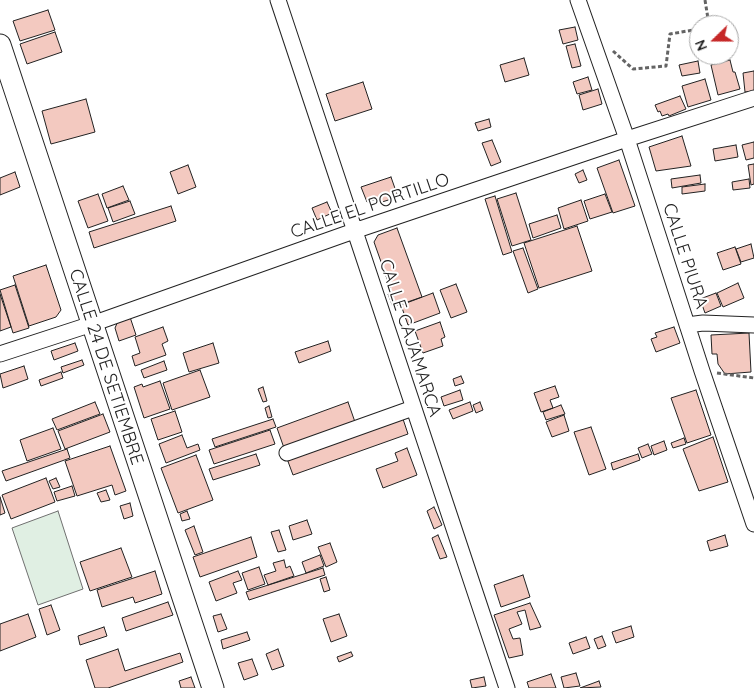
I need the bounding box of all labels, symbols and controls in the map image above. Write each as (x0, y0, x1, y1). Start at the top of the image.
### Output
north arrow (689, 15, 739, 65)
text: N (691, 37, 711, 53)
street label: CALLE EL PORTILLO (288, 169, 452, 243)
street label: CALLE PIURA (658, 201, 712, 311)
street label: CALLE CAJAMARCA (374, 256, 446, 420)
street label: CALLE 24 DE SETIEMBRE (64, 266, 148, 468)

